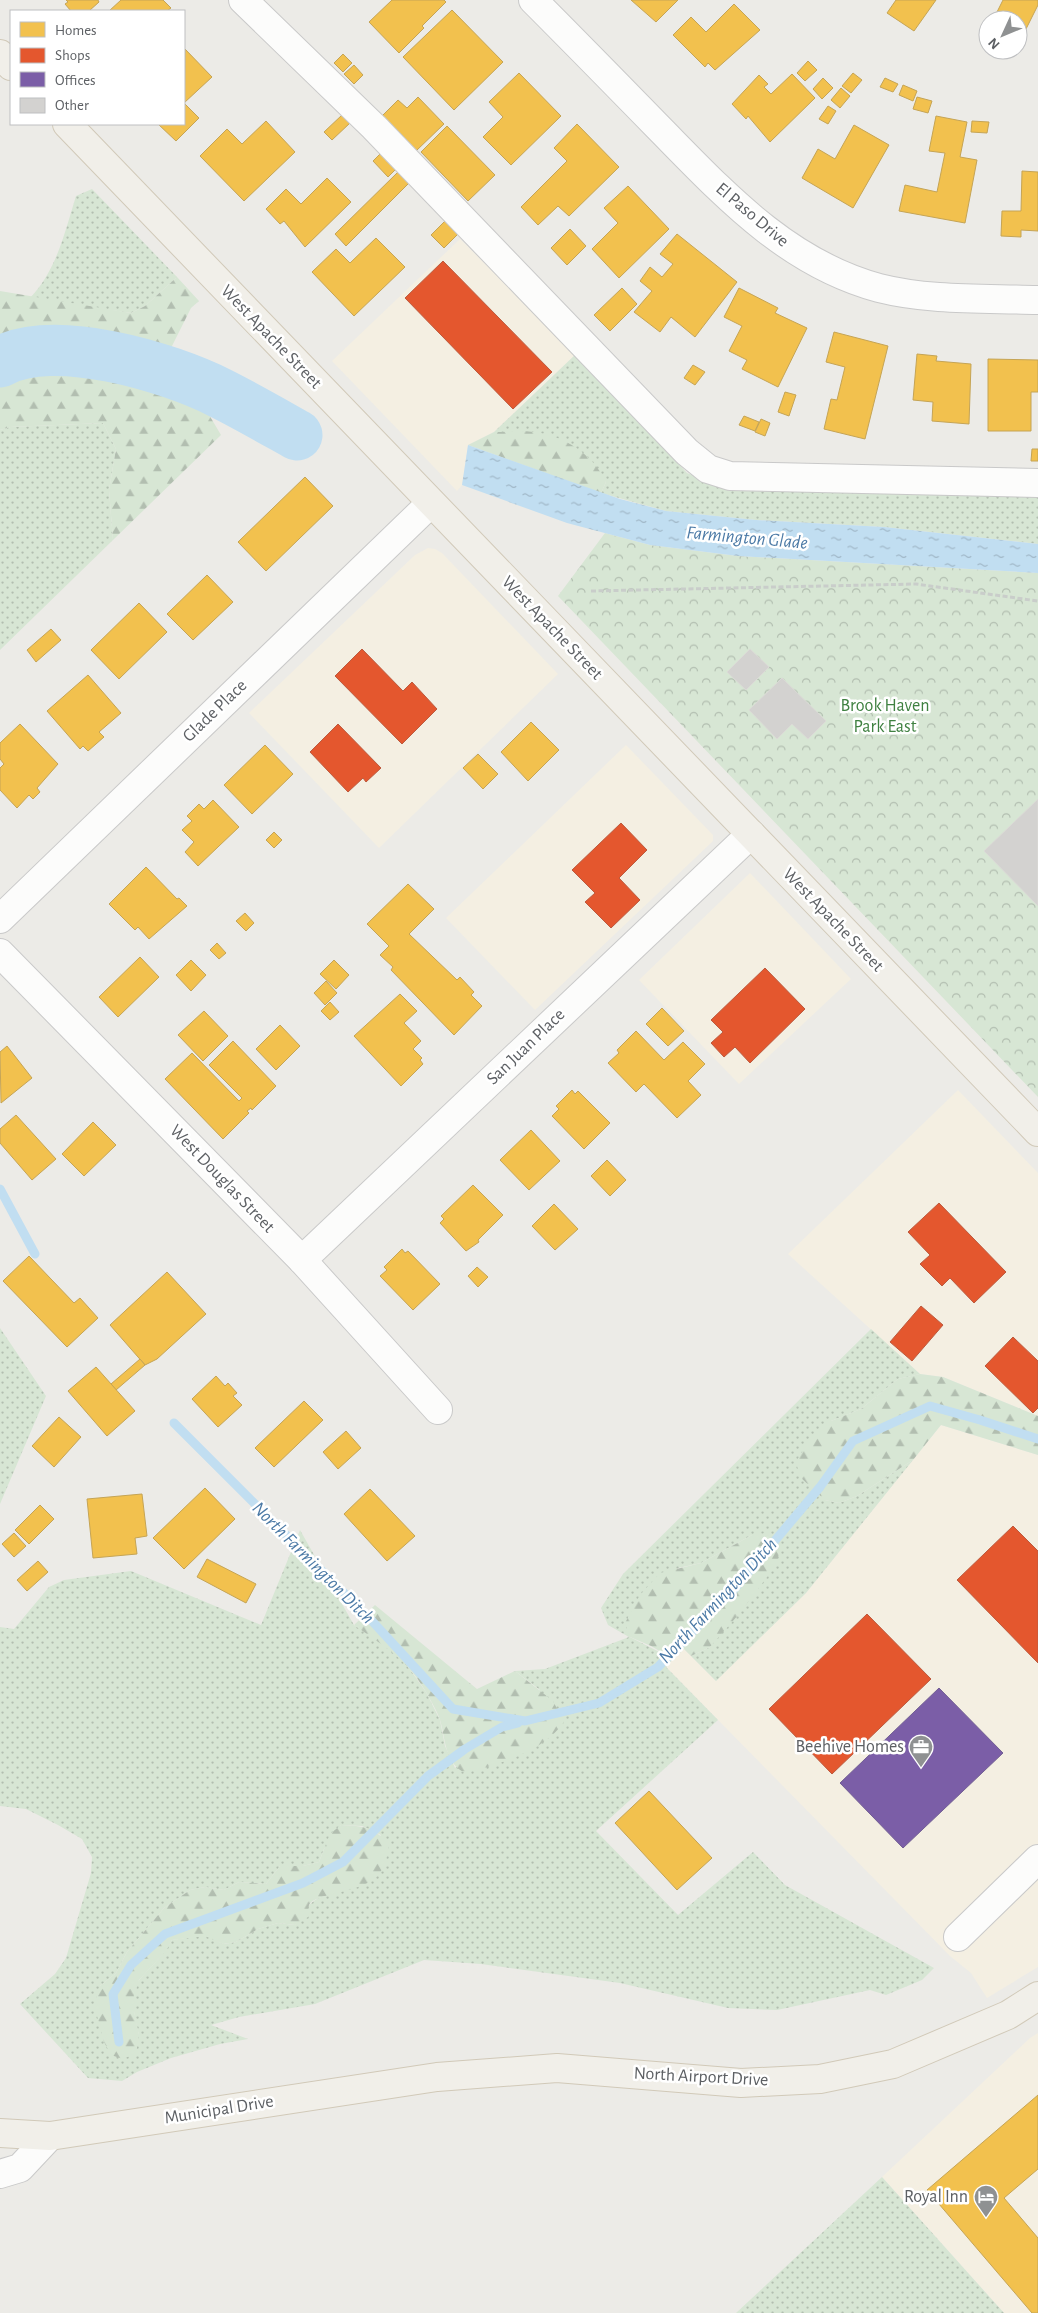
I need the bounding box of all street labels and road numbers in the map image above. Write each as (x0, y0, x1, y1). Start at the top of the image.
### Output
street label: El Paso Drive (712, 179, 792, 251)
street label: West Apache Street (217, 282, 325, 392)
street label: West Apache Street (498, 573, 606, 683)
street label: Glade Place (180, 676, 250, 746)
street label: West Apache Street (779, 865, 887, 975)
street label: San Juan Place (483, 1005, 569, 1089)
street label: West Douglas Street (166, 1122, 278, 1237)
street label: North Airport Drive (633, 2064, 769, 2090)
street label: Municipal Drive (163, 2092, 275, 2128)

